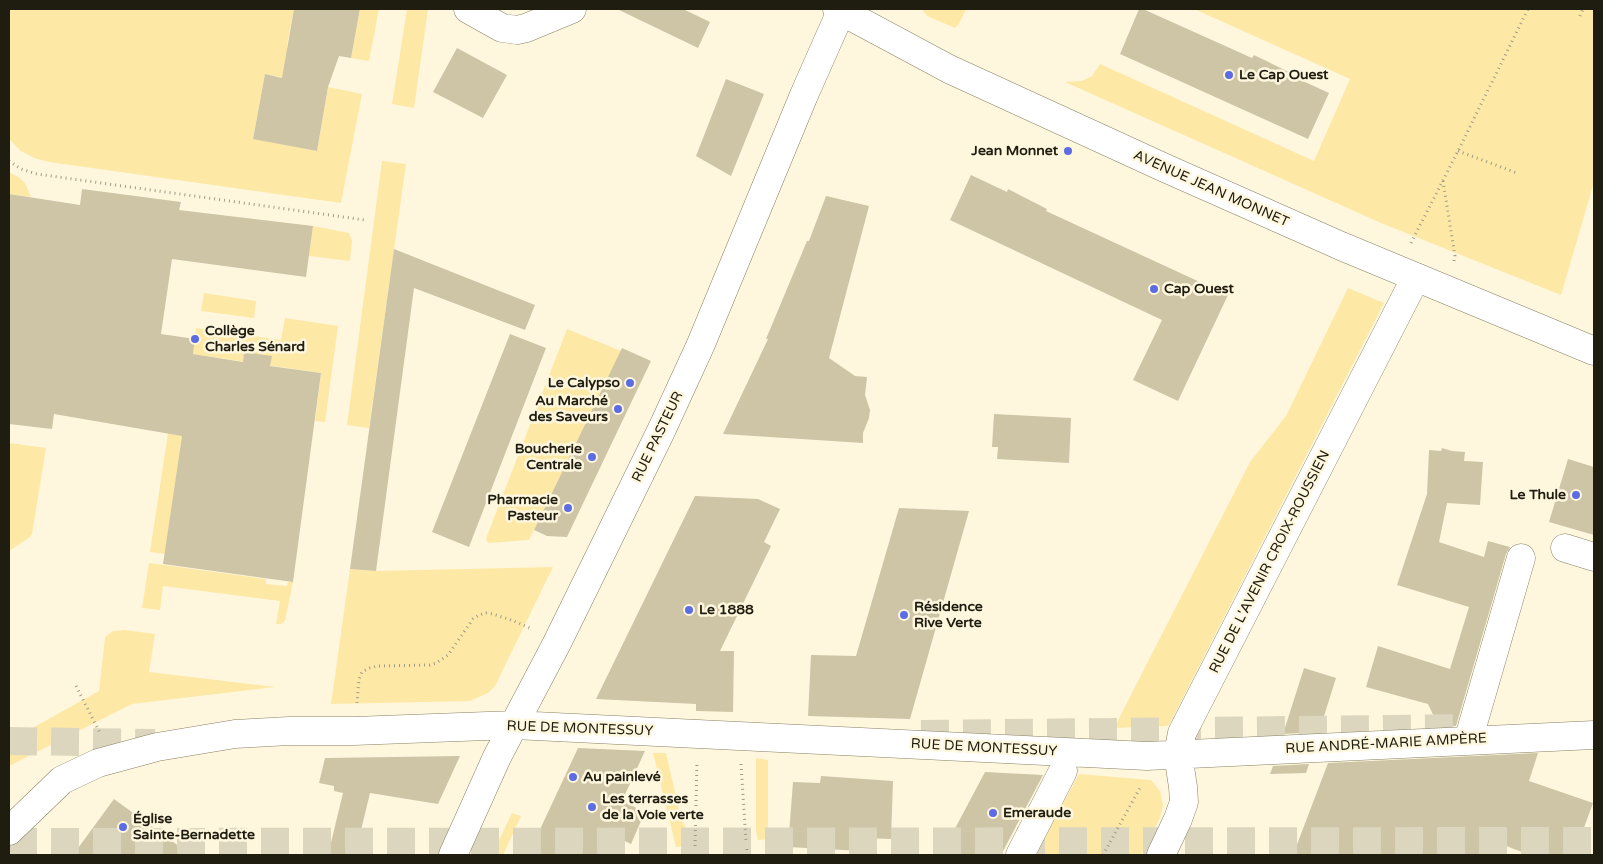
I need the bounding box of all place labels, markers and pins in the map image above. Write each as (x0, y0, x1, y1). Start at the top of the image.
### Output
place label: Le Cap Ouest (1239, 67, 1328, 83)
marker: Le Cap Ouest (1223, 69, 1235, 81)
place label: Jean Monnet (971, 143, 1058, 159)
marker: Jean Monnet (1062, 145, 1074, 157)
place label: Cap Ouest (1164, 281, 1234, 297)
marker: Cap Ouest (1148, 283, 1160, 295)
place label: Collège Charles Sénard (205, 323, 305, 356)
marker: Collège Charles Sénard (189, 333, 201, 345)
place label: Le Calypso (548, 375, 620, 391)
marker: Le Calypso (624, 377, 636, 389)
place label: Au Marché des Saveurs (529, 393, 608, 426)
marker: Au Marché des Saveurs (612, 403, 624, 415)
place label: Boucherie Centrale (515, 441, 582, 474)
marker: Boucherie Centrale (586, 451, 598, 463)
place label: Le Thule (1510, 487, 1566, 503)
marker: Le Thule (1570, 489, 1582, 501)
place label: Pharmacie Pasteur (487, 492, 558, 524)
marker: Pharmacie Pasteur (562, 502, 574, 514)
place label: Résidence Rive Verte (914, 599, 983, 632)
place label: Le 1888 (699, 602, 754, 618)
marker: Le 1888 (683, 604, 695, 616)
marker: Résidence Rive Verte (898, 609, 910, 621)
place label: Au painlevé (583, 769, 661, 785)
marker: Au painlevé (567, 771, 579, 783)
place label: Les terrasses de la Voie verte (602, 791, 704, 824)
marker: Les terrasses de la Voie verte (586, 801, 598, 813)
place label: Emeraude (1003, 805, 1071, 821)
marker: Emeraude (987, 807, 999, 819)
place label: Église Sainte-Bernadette (133, 811, 255, 844)
marker: Église Sainte-Bernadette (117, 821, 129, 833)

